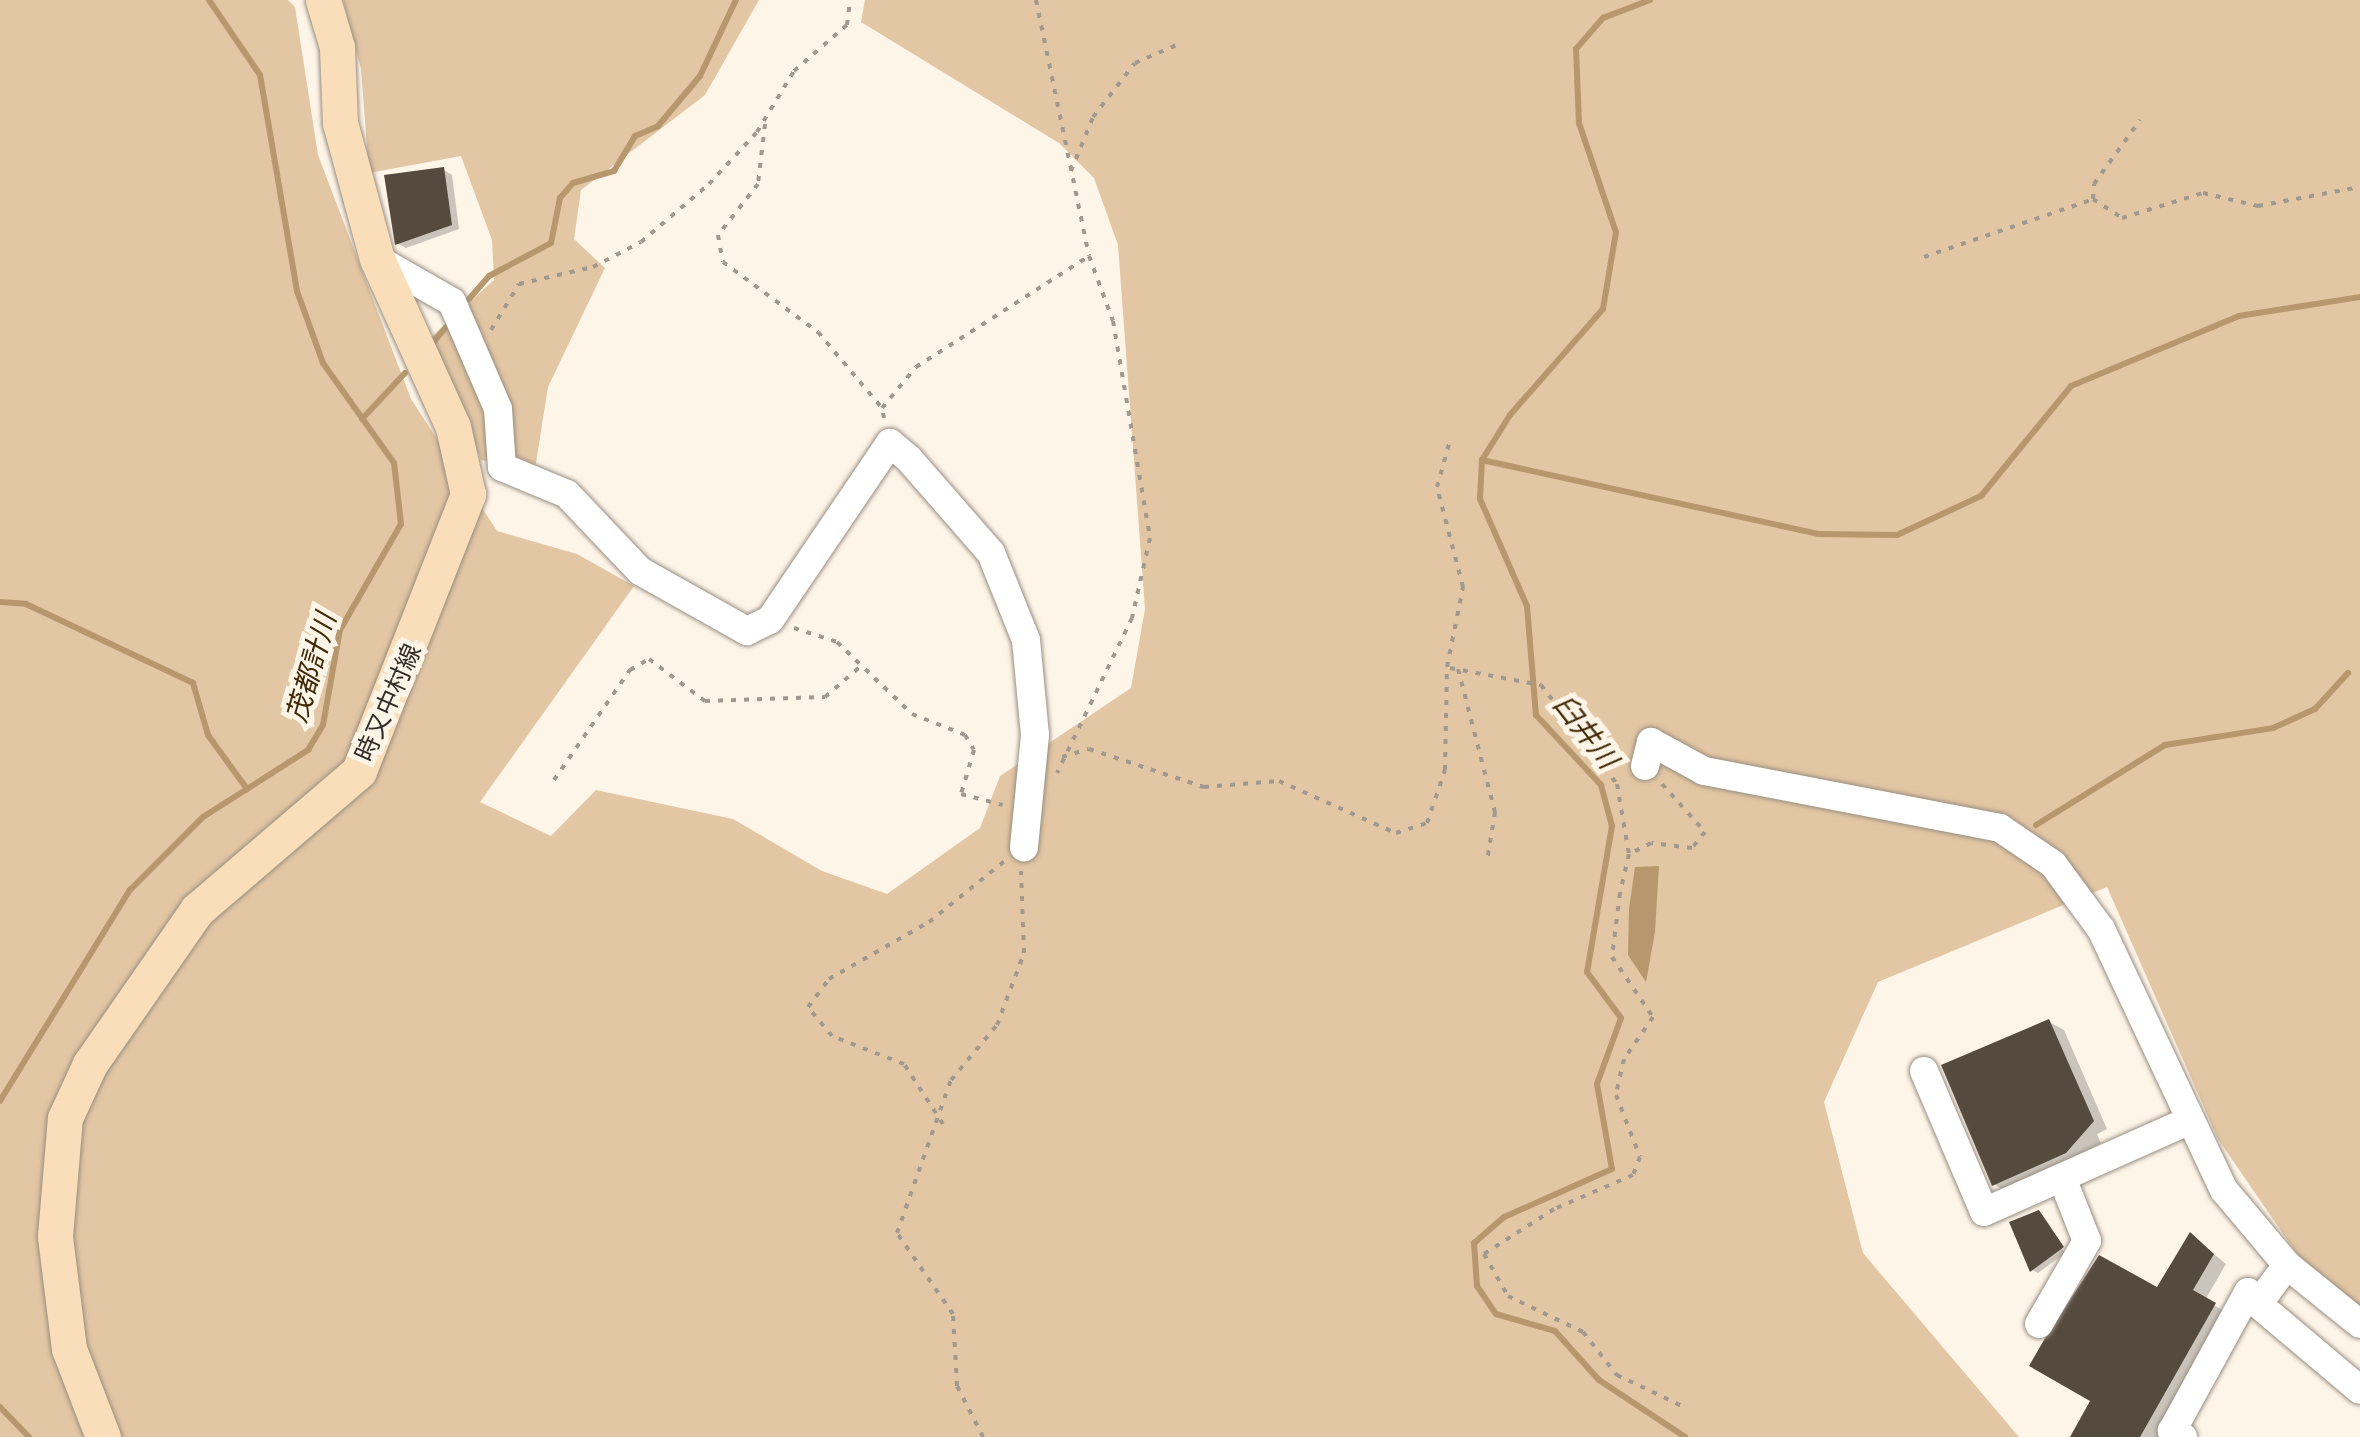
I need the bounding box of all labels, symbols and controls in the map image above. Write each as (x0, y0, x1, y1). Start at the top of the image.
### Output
water label: 茂都計川 (280, 610, 344, 726)
street label: 時又中村線 (350, 640, 428, 766)
water label: 臼井川 (1546, 689, 1624, 775)

